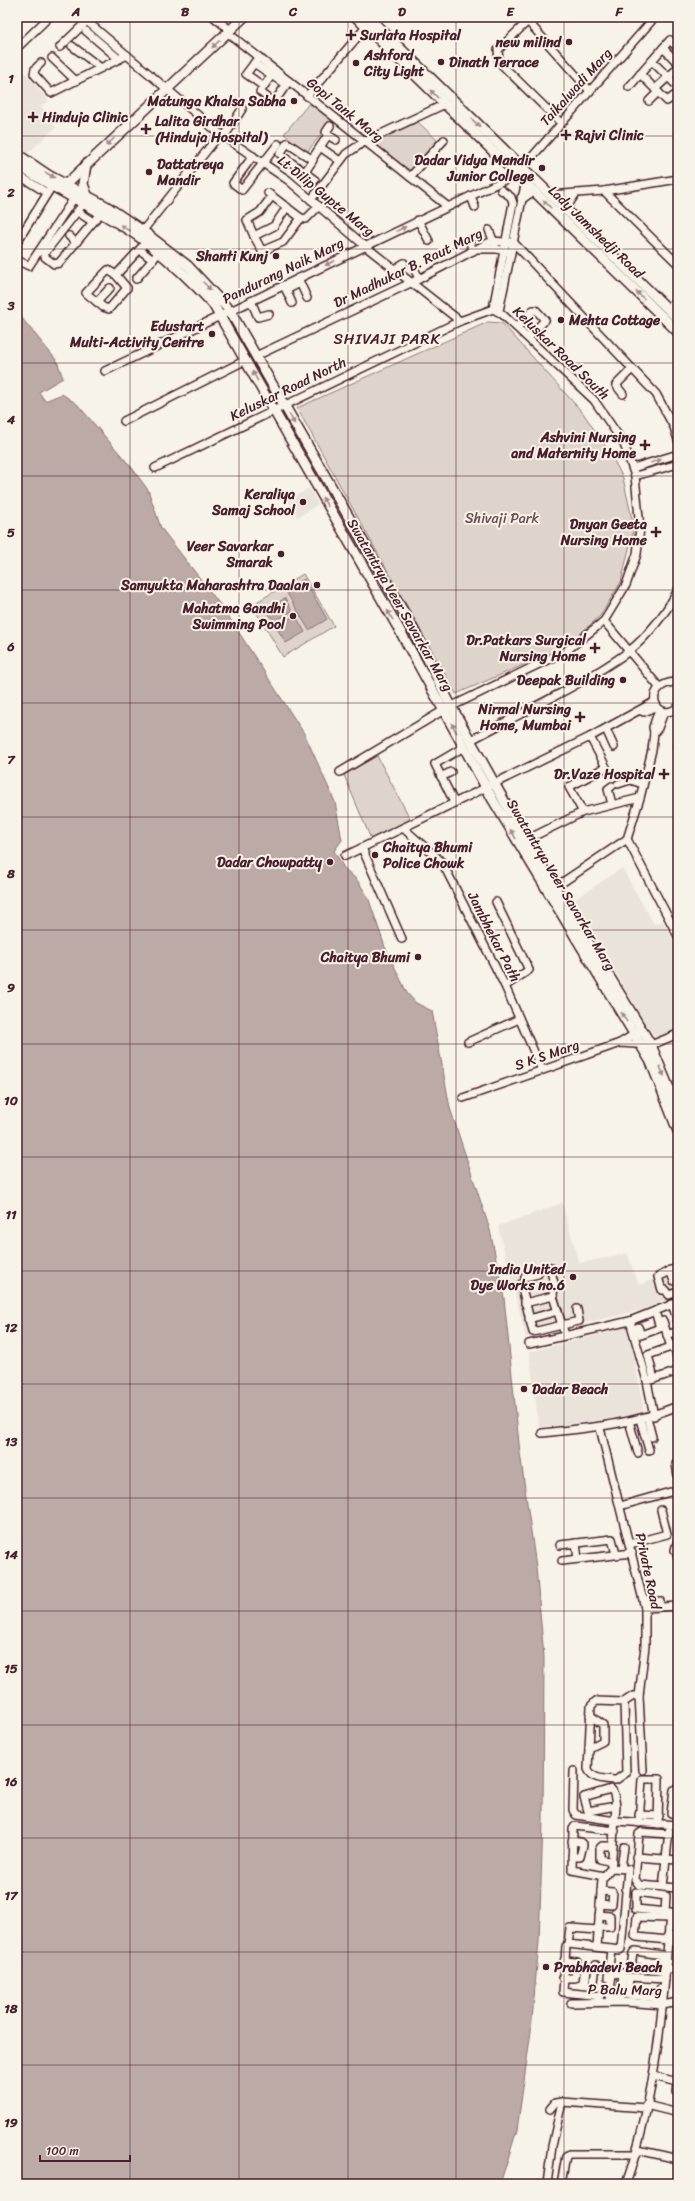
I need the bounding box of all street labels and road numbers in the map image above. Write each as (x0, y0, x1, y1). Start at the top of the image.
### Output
street label: Taikalwadi Marg (534, 42, 618, 132)
street label: Gopi Tank Marg (301, 71, 389, 149)
street label: Lt Dilip Gupte Marg (272, 149, 380, 243)
street label: Lady Jamshedji Road (542, 179, 651, 286)
street label: Dr Madhukar B. Raut Marg (329, 221, 487, 315)
street label: Pandurang Naik Marg (218, 231, 348, 311)
street label: Keluskar Road South (507, 300, 615, 406)
street label: Keluskar Road North (225, 350, 351, 428)
street label: Swatantrya Veer Savarkar Marg (340, 513, 460, 697)
street label: Swatantrya Veer Savarkar Marg (500, 794, 622, 976)
street label: Jambhekar Path (460, 886, 528, 987)
street label: S K S Marg (511, 1032, 583, 1078)
street label: Private Road (628, 1530, 669, 1613)
street label: P Balu Marg (588, 1977, 662, 2003)

